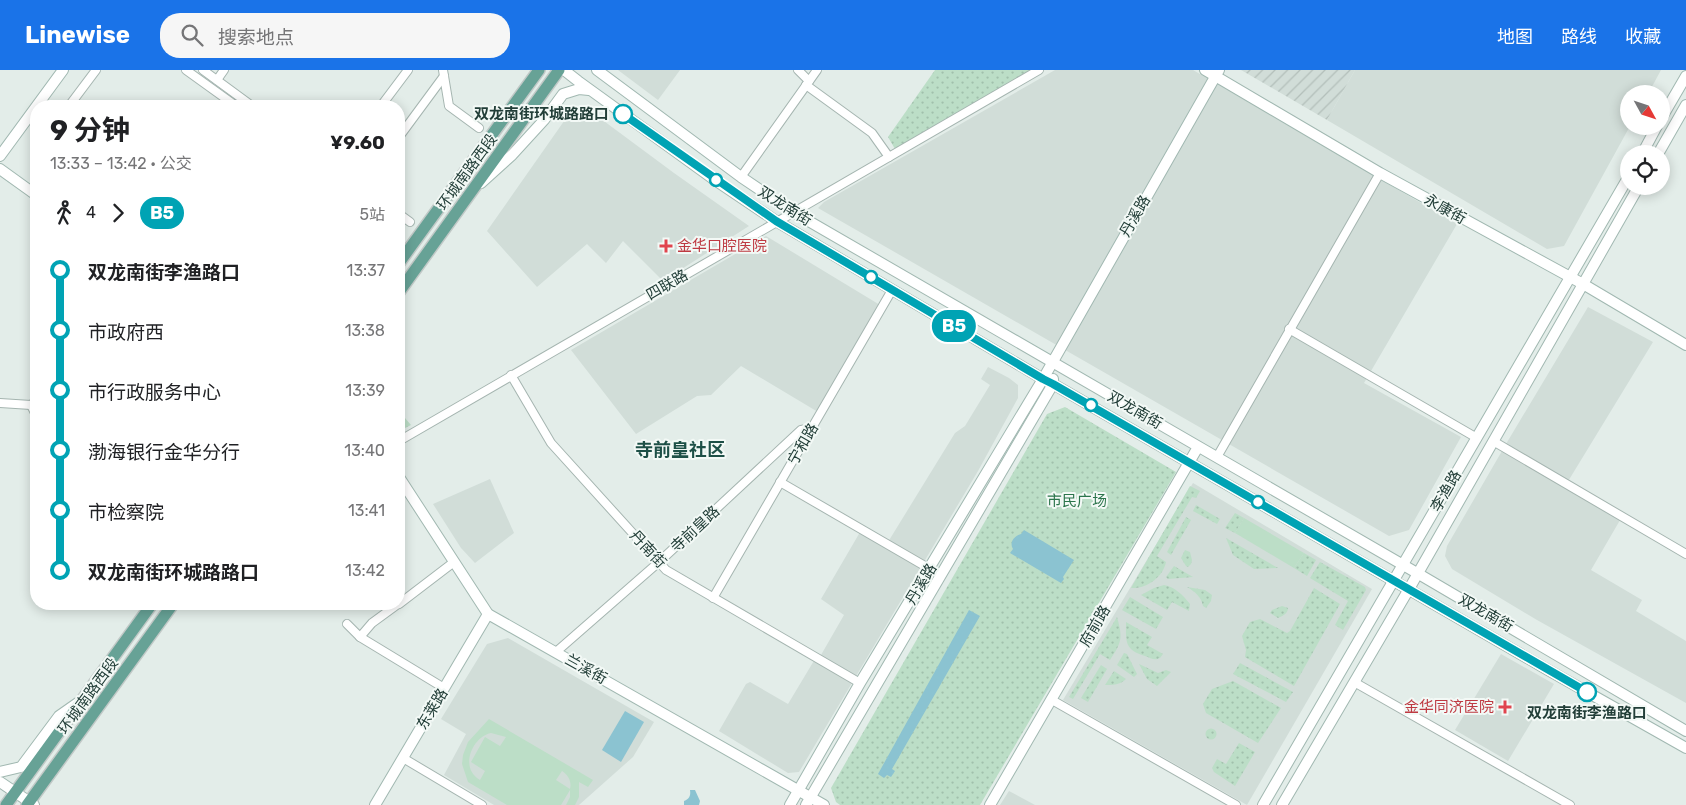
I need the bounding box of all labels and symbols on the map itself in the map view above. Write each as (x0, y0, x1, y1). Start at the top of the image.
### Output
north arrow (1620, 85, 1670, 135)
marker: 双龙南街环城路路口 (613, 104, 633, 124)
place label: 双龙南街环城路路口 (474, 105, 609, 123)
street label: 环城南路西段 (433, 130, 501, 214)
unlabelled marker (709, 173, 723, 187)
street label: 双龙南街 (755, 182, 815, 230)
street label: 永康街 (1421, 190, 1469, 228)
street label: 丹溪路 (1116, 192, 1154, 240)
place label: 金华口腔医院 (677, 237, 767, 255)
marker: 金华口腔医院 (659, 239, 673, 253)
street label: 四联路 (643, 266, 691, 304)
unlabelled marker (864, 270, 878, 284)
line badge: B5 (932, 310, 976, 342)
street label: 双龙南街 (1105, 387, 1165, 433)
unlabelled marker (1084, 398, 1098, 412)
street label: 宁和路 (784, 420, 822, 468)
district label: 寺前皇社区 (635, 439, 725, 461)
street label: 李渔路 (1427, 467, 1465, 515)
park label: 市民广场 (1047, 492, 1107, 510)
unlabelled marker (1251, 495, 1265, 509)
street label: 寺前皇路 (667, 502, 723, 556)
street label: 丹南街 (626, 526, 670, 572)
street label: 丹溪路 (902, 560, 940, 608)
street label: 双龙南街 (1456, 590, 1516, 636)
street label: 府前路 (1076, 602, 1114, 650)
street label: 兰溪街 (562, 650, 610, 688)
street label: 环城南路西段 (54, 654, 122, 738)
marker: 双龙南街李渔路口 (1577, 682, 1597, 702)
street label: 东莱路 (413, 685, 451, 733)
place label: 金华同济医院 (1404, 698, 1494, 716)
marker: 金华同济医院 (1498, 700, 1512, 714)
place label: 双龙南街李渔路口 (1527, 704, 1647, 722)

